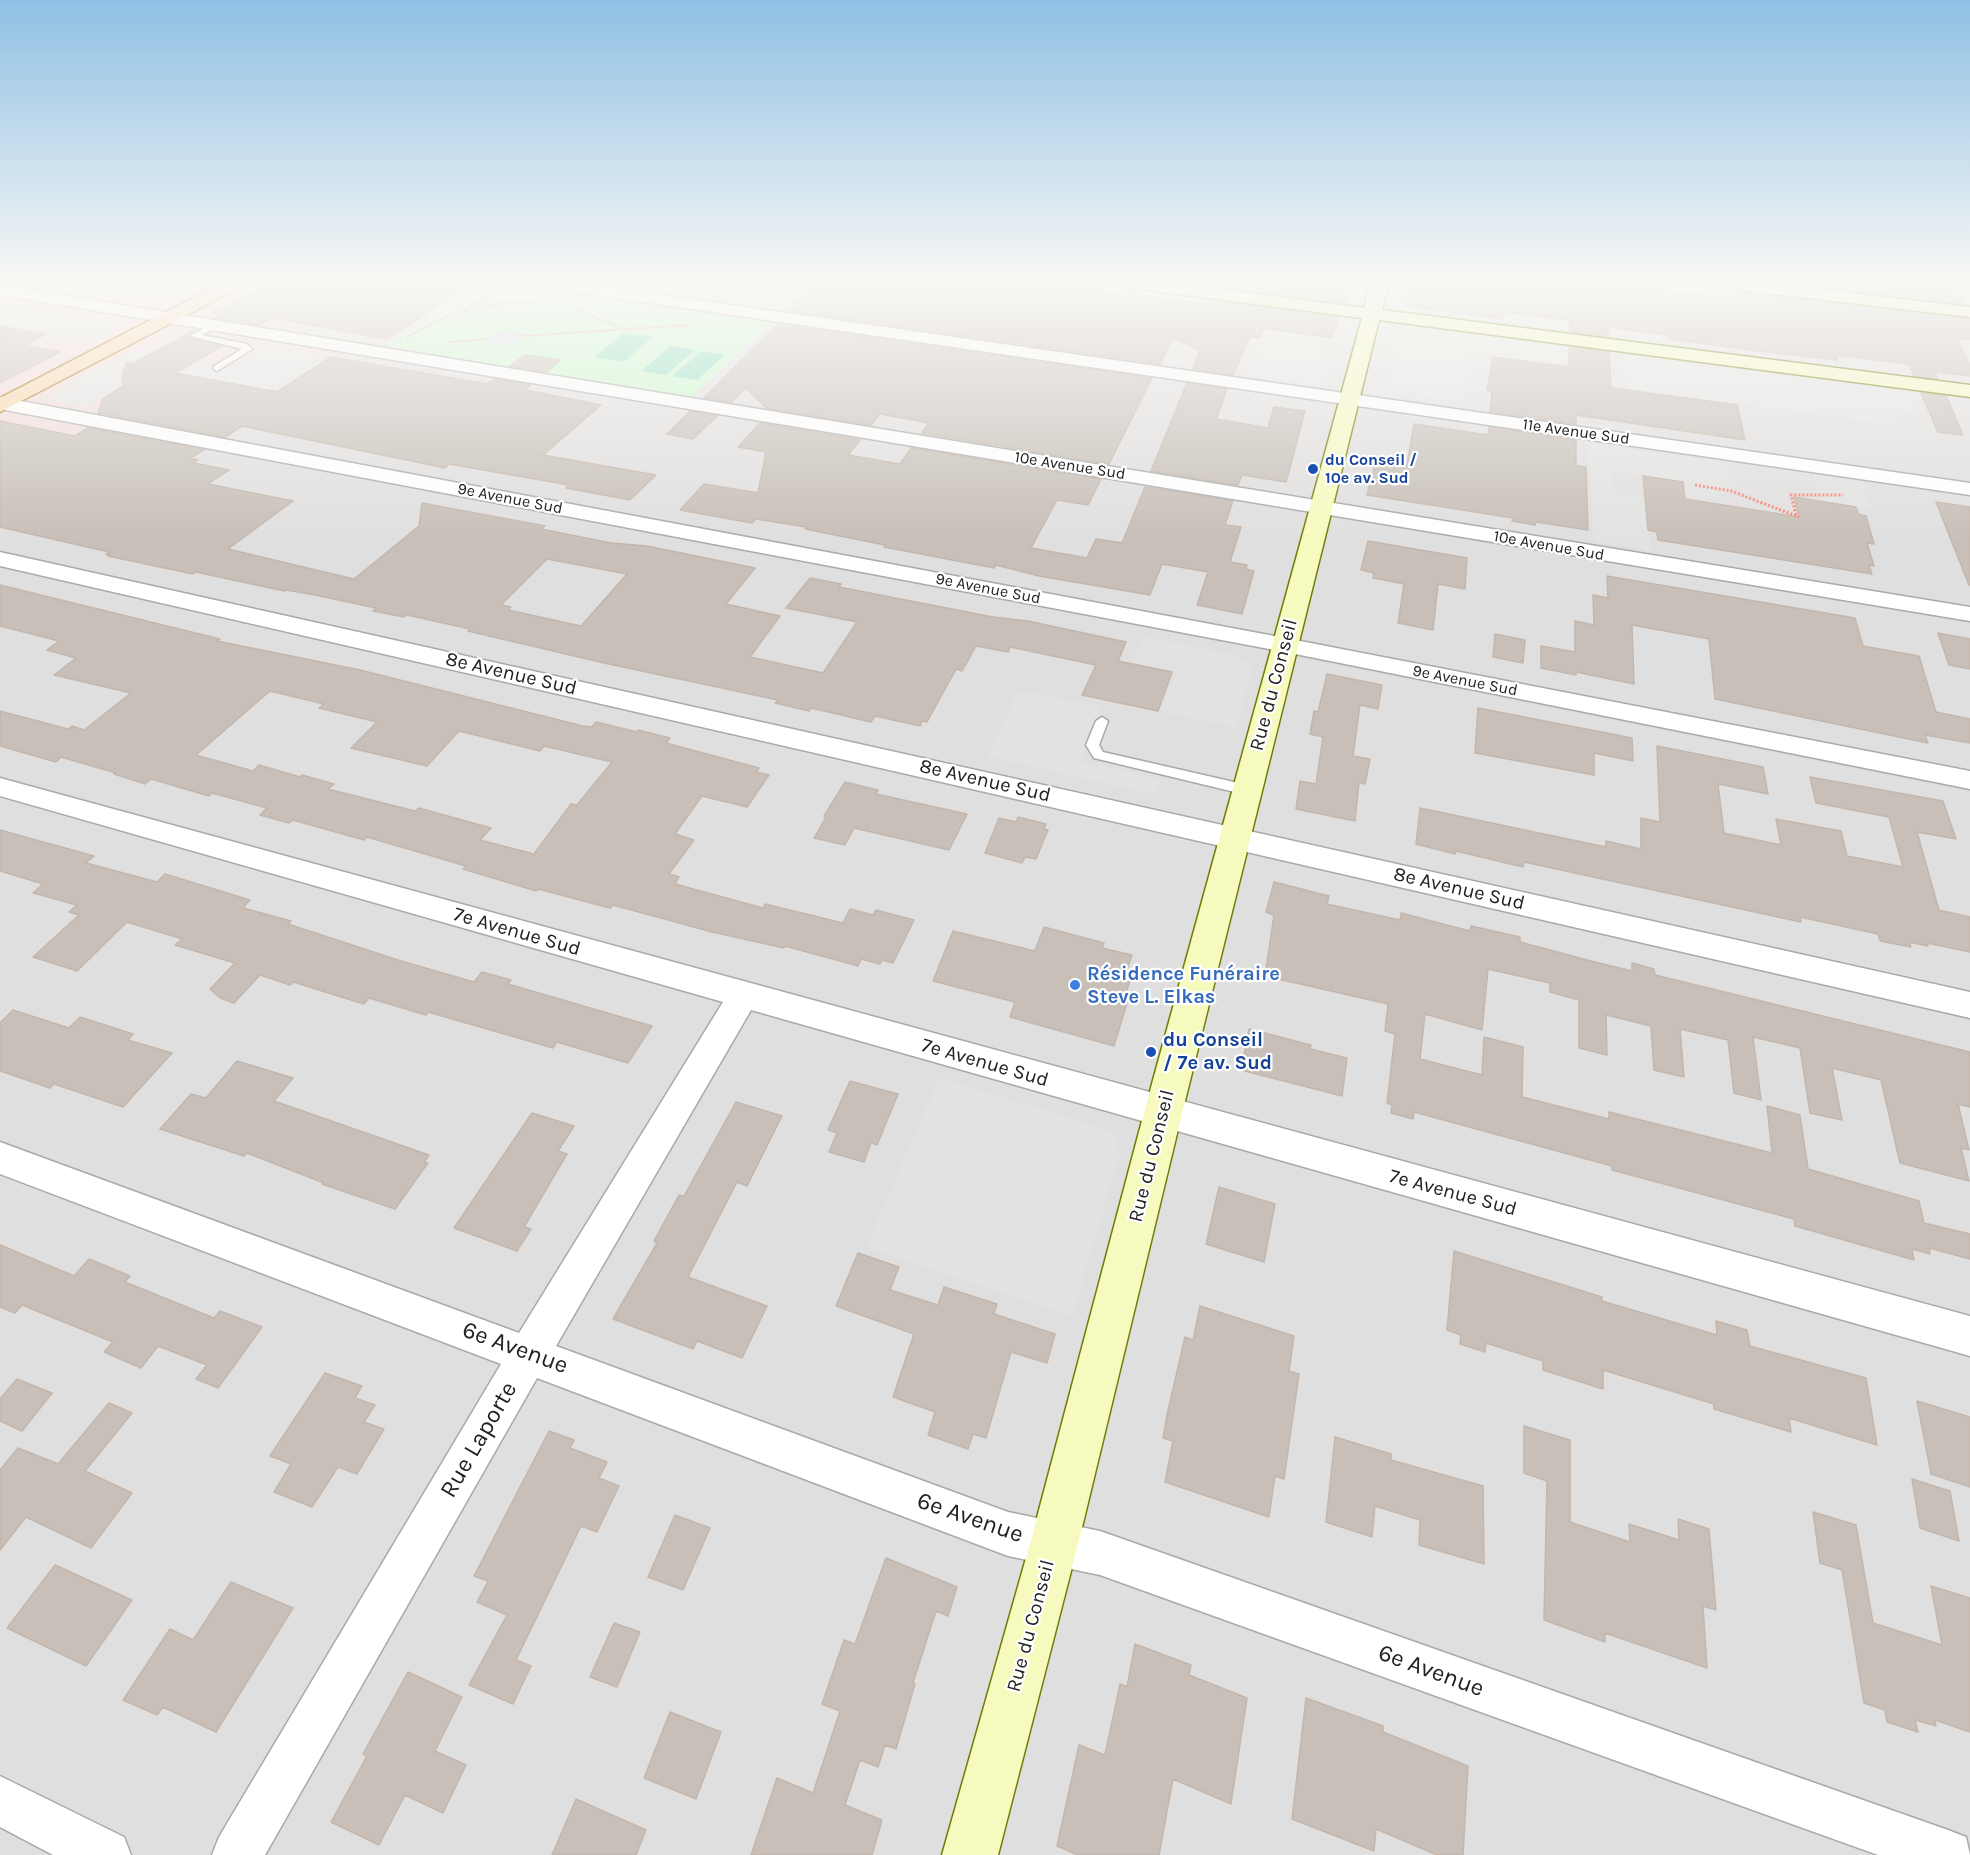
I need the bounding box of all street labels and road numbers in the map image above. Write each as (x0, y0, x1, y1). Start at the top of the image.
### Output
street label: 11e Avenue Sud (1521, 415, 1631, 449)
street label: 10e Avenue Sud (1013, 448, 1127, 484)
street label: 9e Avenue Sud (456, 479, 564, 519)
street label: 10e Avenue Sud (1492, 527, 1606, 565)
street label: 9e Avenue Sud (934, 569, 1042, 609)
street label: Rue du Conseil (1245, 616, 1303, 754)
street label: 8e Avenue Sud (443, 647, 579, 701)
street label: 9e Avenue Sud (1411, 661, 1519, 701)
street label: 8e Avenue Sud (917, 754, 1053, 808)
street label: 8e Avenue Sud (1391, 862, 1527, 916)
street label: 7e Avenue Sud (451, 902, 583, 962)
street label: 7e Avenue Sud (919, 1033, 1051, 1093)
street label: Rue du Conseil (1124, 1087, 1180, 1225)
street label: 7e Avenue Sud (1387, 1164, 1519, 1222)
street label: 6e Avenue (458, 1316, 572, 1380)
street label: Rue Laporte (434, 1377, 524, 1503)
street label: 6e Avenue (913, 1486, 1027, 1550)
street label: Rue du Conseil (1002, 1557, 1060, 1695)
street label: 6e Avenue (1374, 1639, 1488, 1703)

